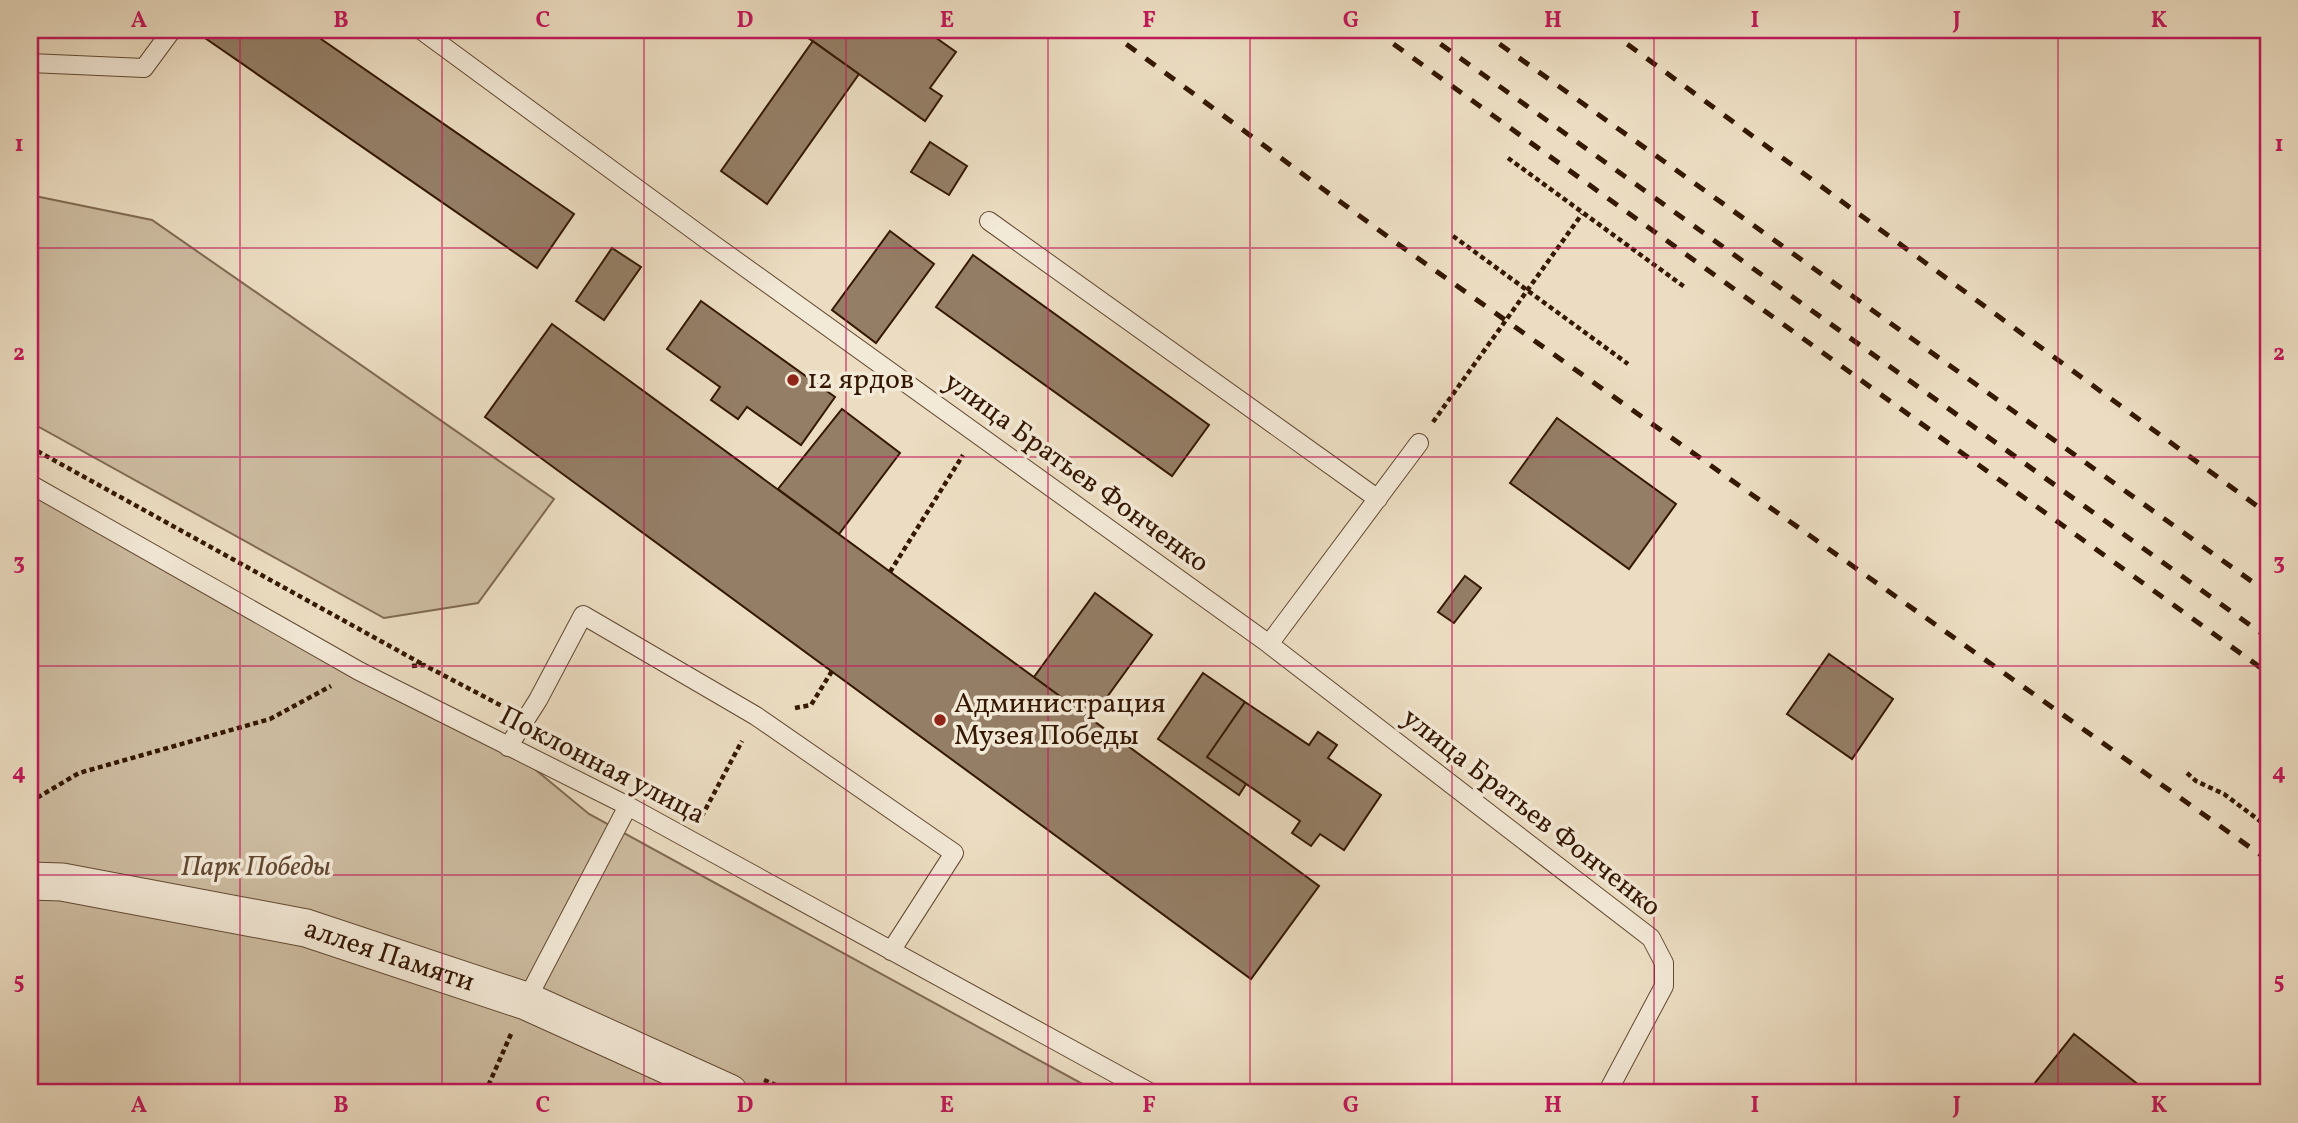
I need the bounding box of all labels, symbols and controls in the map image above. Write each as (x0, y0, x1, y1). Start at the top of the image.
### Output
text: A (131, 5, 147, 37)
text: B (333, 5, 349, 37)
text: C (536, 5, 550, 37)
text: D (737, 5, 754, 37)
text: E (940, 5, 954, 37)
text: F (1142, 5, 1156, 37)
text: G (1343, 5, 1359, 37)
text: H (1544, 5, 1562, 37)
text: I (1751, 5, 1759, 37)
text: J (1952, 5, 1961, 37)
text: K (2151, 5, 2168, 37)
text: 1 (14, 129, 24, 161)
text: 1 (2274, 129, 2284, 161)
text: 2 (13, 338, 25, 370)
text: 2 (2273, 338, 2285, 370)
place label: 12 ярдов (807, 361, 914, 400)
street label: улица Братьев Фонченко (935, 363, 1217, 583)
marker: 12 ярдов (785, 372, 801, 388)
text: 3 (13, 547, 25, 579)
text: 3 (2273, 547, 2285, 579)
place label: Администрация Музея Победы (954, 685, 1166, 756)
street label: Поклонная улица (492, 697, 712, 835)
street label: улица Братьев Фонченко (1393, 699, 1669, 927)
marker: Администрация Музея Победы (932, 712, 948, 728)
text: 4 (12, 757, 26, 789)
text: 4 (2272, 757, 2286, 789)
park label: Парк Победы (181, 848, 331, 887)
street label: аллея Памяти (299, 909, 480, 1002)
text: 5 (13, 966, 25, 998)
text: 5 (2273, 966, 2285, 998)
text: A (131, 1090, 147, 1122)
text: B (333, 1090, 349, 1122)
text: C (536, 1090, 550, 1122)
text: D (737, 1090, 754, 1122)
text: E (940, 1090, 954, 1122)
text: F (1142, 1090, 1156, 1122)
text: G (1343, 1090, 1359, 1122)
text: H (1544, 1090, 1562, 1122)
text: I (1751, 1090, 1759, 1122)
text: J (1952, 1090, 1961, 1122)
text: K (2151, 1090, 2168, 1122)

